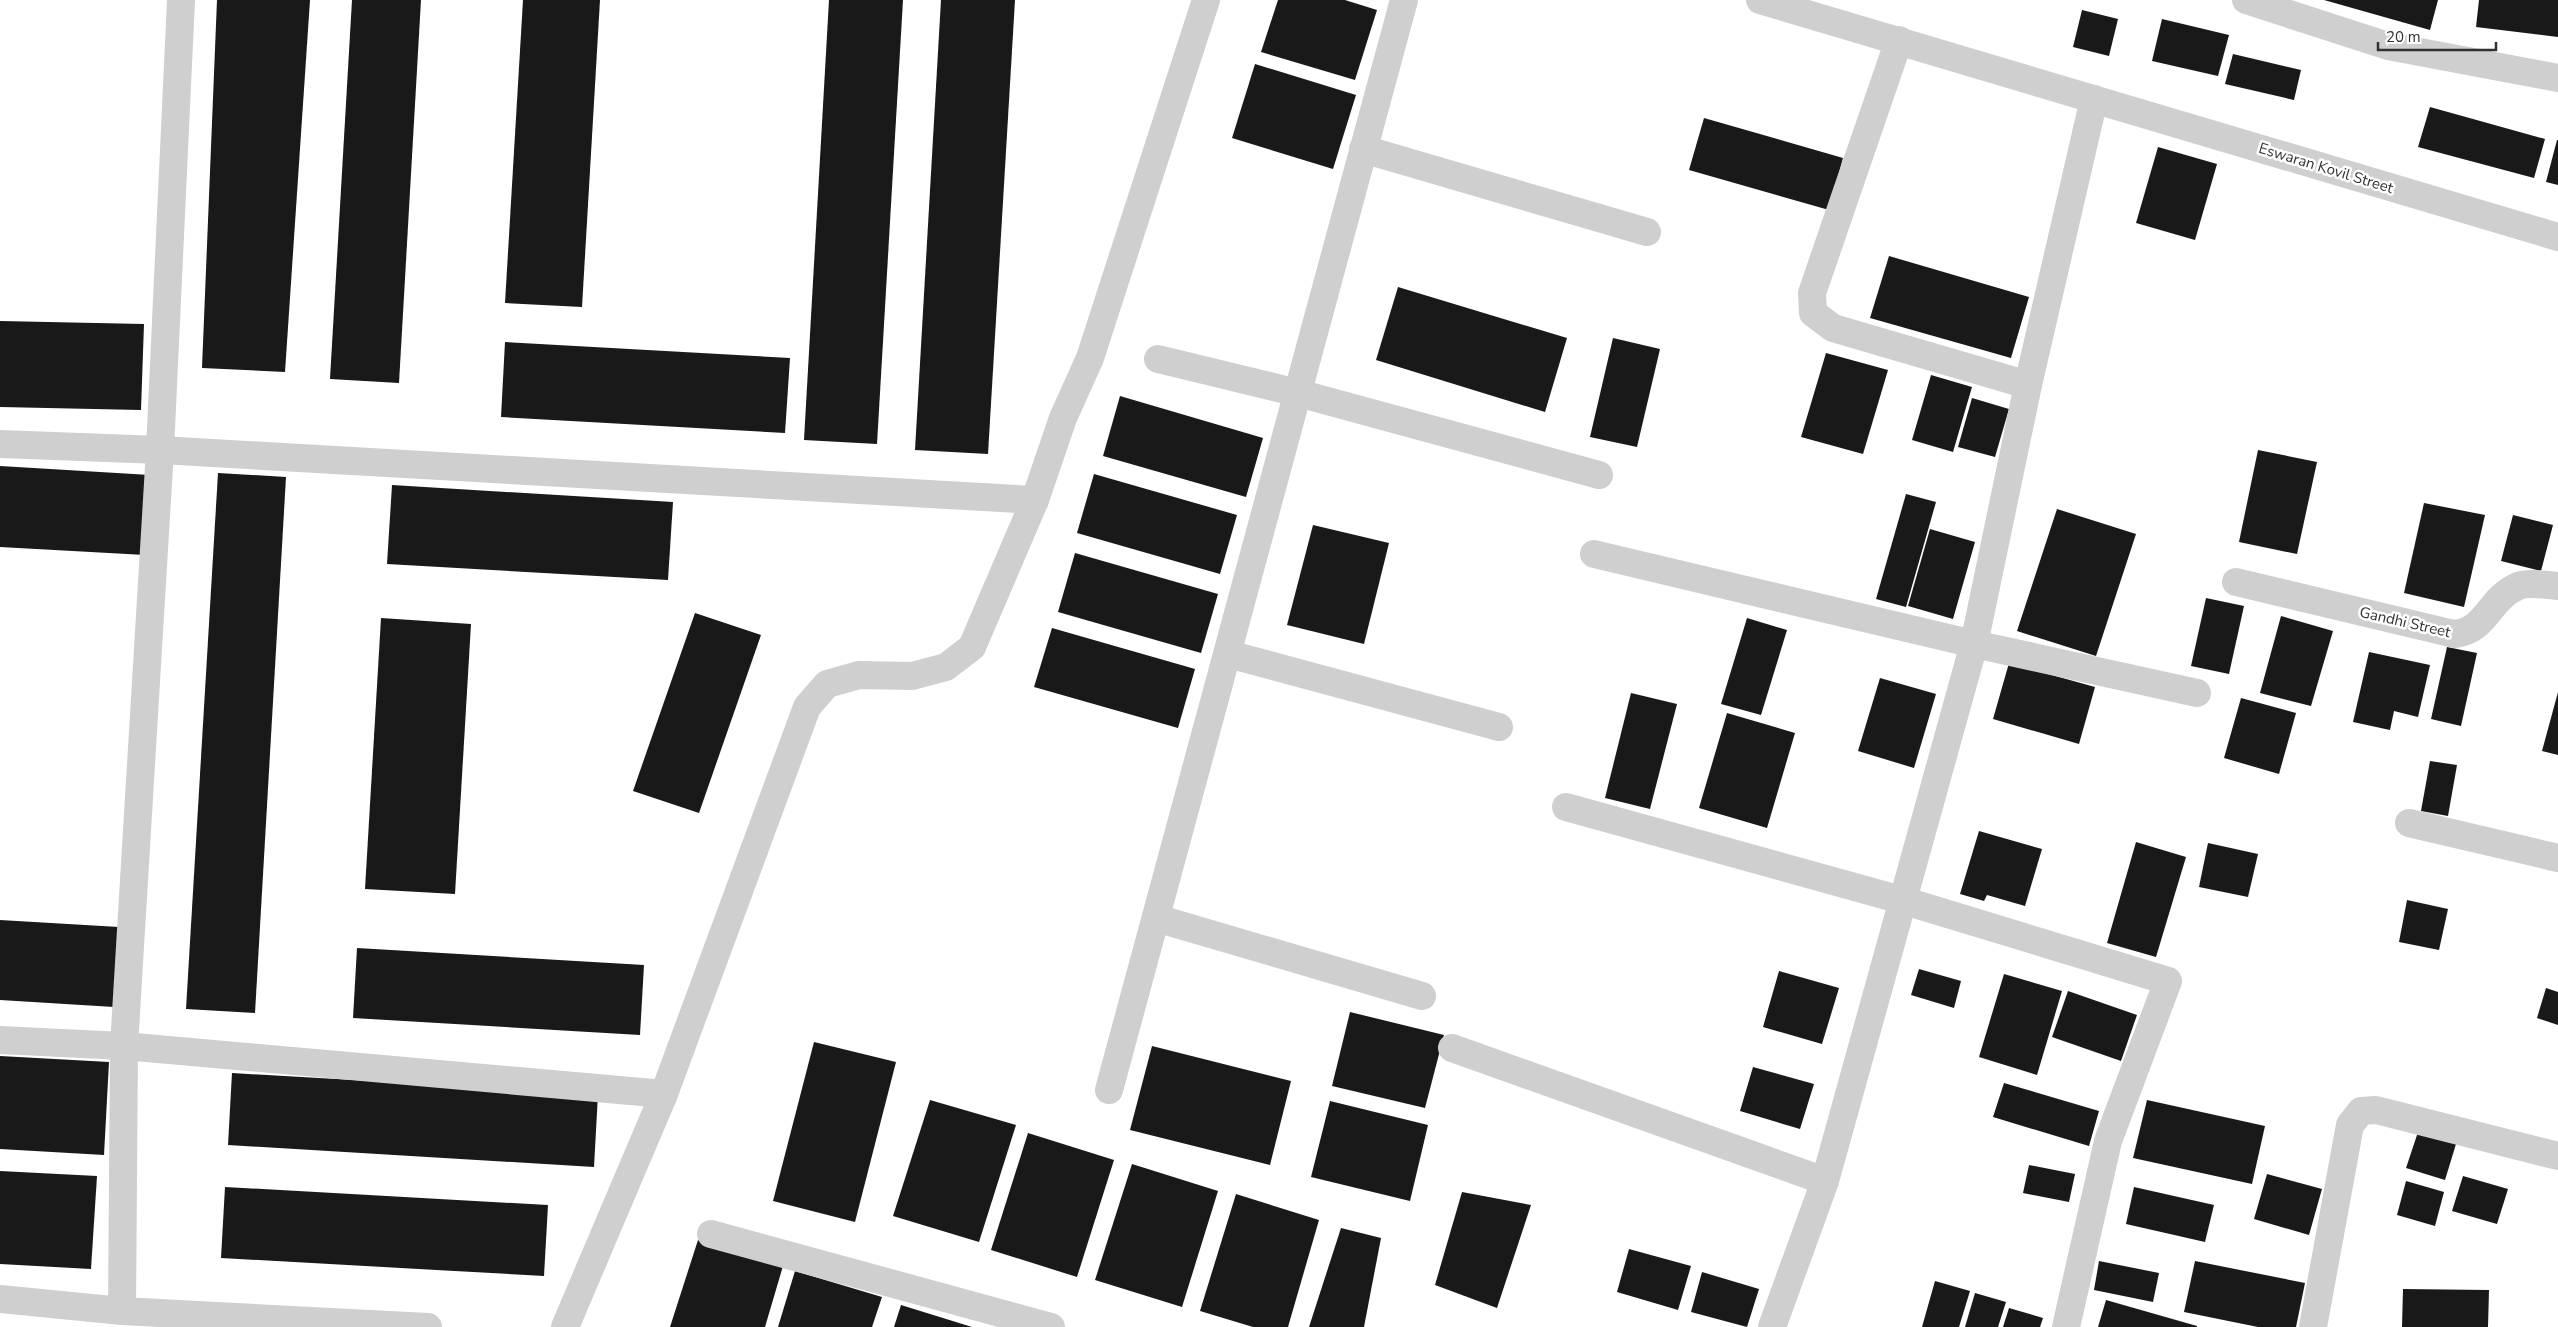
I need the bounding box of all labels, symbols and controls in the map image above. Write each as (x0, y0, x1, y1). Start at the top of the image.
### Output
scale bar (2378, 20, 2496, 52)
text: 20 m (2386, 27, 2421, 47)
street label: Eswaran Kovil Street (2256, 138, 2396, 198)
street label: Gandhi Street (2357, 602, 2453, 642)

